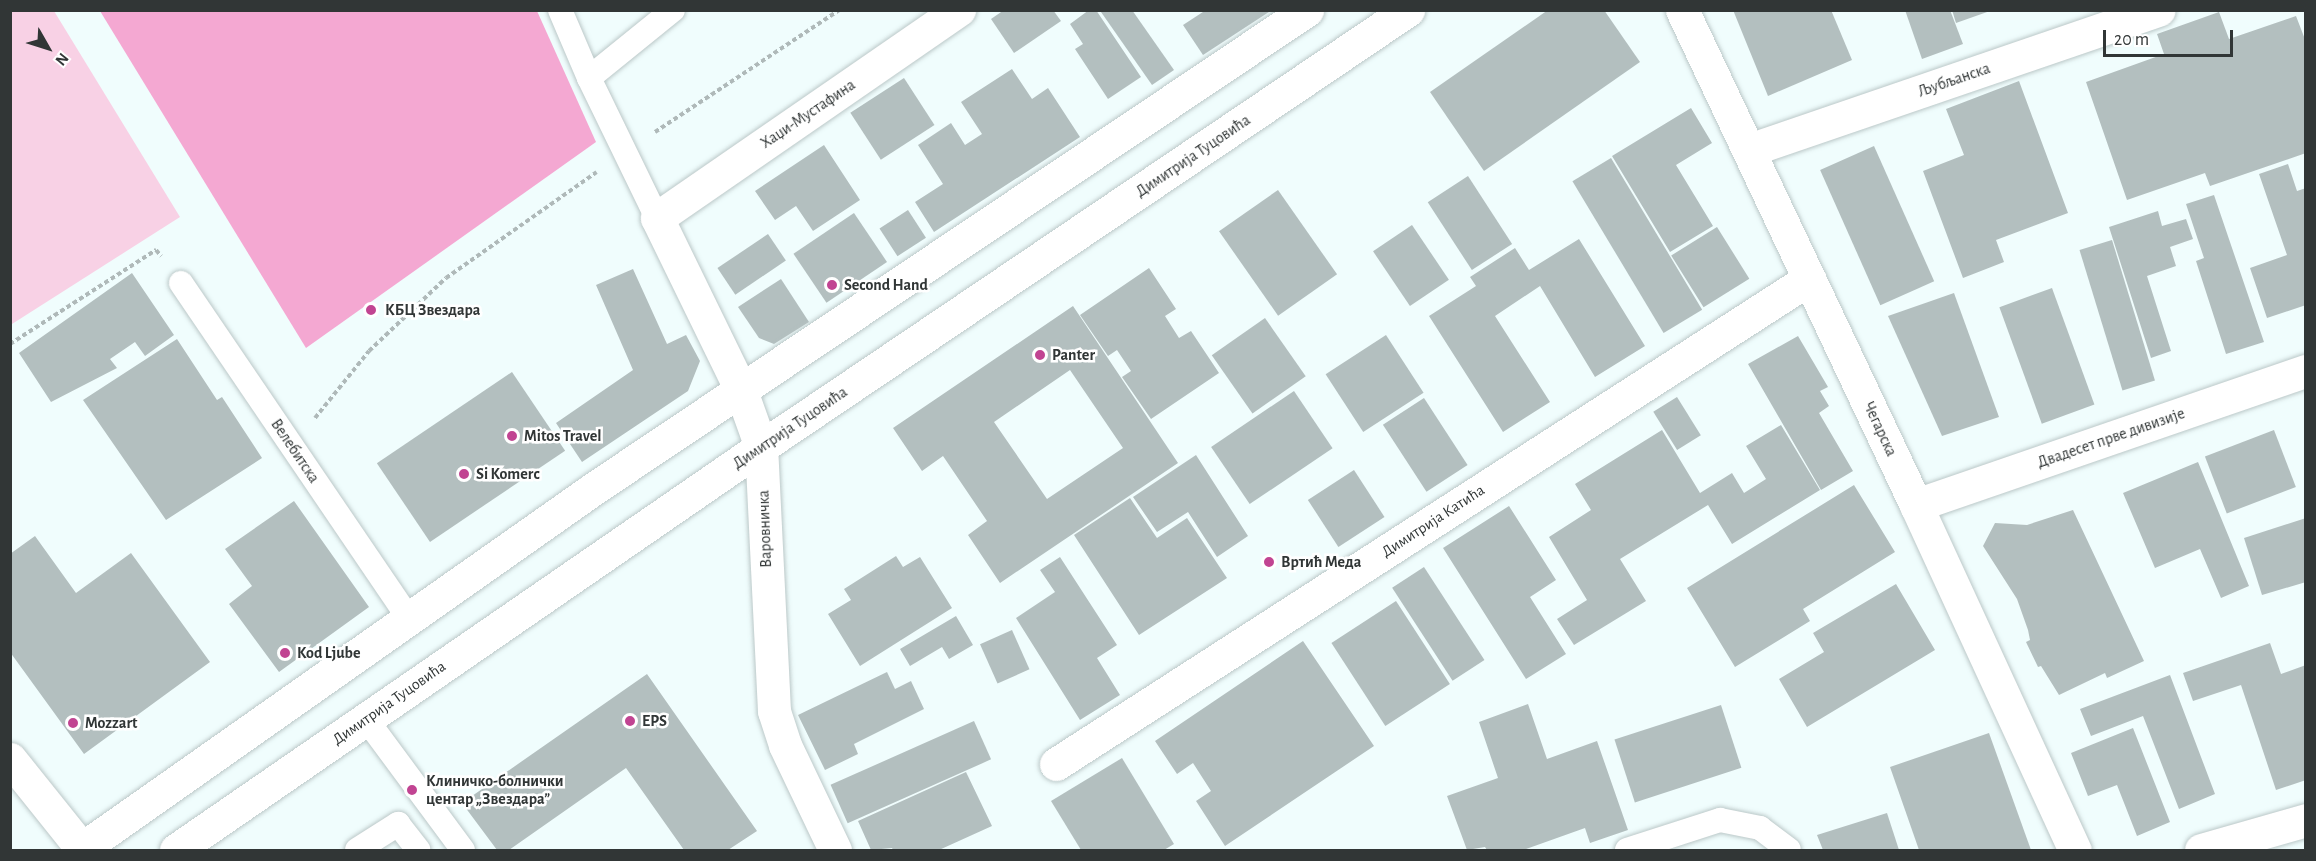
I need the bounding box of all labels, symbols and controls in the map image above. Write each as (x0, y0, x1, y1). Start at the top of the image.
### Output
north arrow (18, 18, 78, 78)
scale bar (2106, 18, 2236, 56)
text: 20 m (2114, 31, 2149, 49)
text: N (52, 50, 72, 69)
street label: Љубљанска (1915, 59, 1993, 101)
street label: Хаџи-Мустафина (757, 75, 859, 153)
street label: Димитрија Туцовића (1132, 111, 1254, 201)
place label: Second Hand (844, 275, 928, 295)
marker: Second Hand (825, 278, 839, 292)
place label: КБЦ Звездара (385, 300, 480, 320)
marker: КБЦ Звездара (362, 301, 380, 319)
place label: Panter (1052, 345, 1095, 365)
marker: Panter (1033, 348, 1047, 362)
street label: Димитрија Туцовића (729, 383, 851, 473)
street label: Чегарска (1859, 399, 1901, 459)
street label: Двадесет прве дивизије (2035, 404, 2187, 472)
street label: Велебитска (267, 415, 323, 487)
place label: Mitos Travel (524, 426, 601, 446)
marker: Mitos Travel (505, 429, 519, 443)
place label: Si Komerc (476, 464, 540, 484)
marker: Si Komerc (457, 467, 471, 481)
street label: Димитрија Катића (1378, 480, 1488, 562)
street label: Варовничка (754, 490, 776, 568)
place label: Вртић Меда (1281, 552, 1361, 572)
marker: Вртић Меда (1262, 555, 1276, 569)
place label: Kod Ljube (297, 643, 360, 663)
marker: Kod Ljube (278, 646, 292, 660)
street label: Димитрија Туцовића (329, 657, 449, 749)
place label: EPS (642, 711, 667, 731)
place label: Mozzart (85, 713, 137, 733)
marker: EPS (623, 714, 637, 728)
marker: Mozzart (66, 716, 80, 730)
place label: Клиничко-болнички центар „Звездара” (426, 771, 564, 809)
marker: Клиничко-болнички центар „Звездара” (403, 781, 421, 799)

